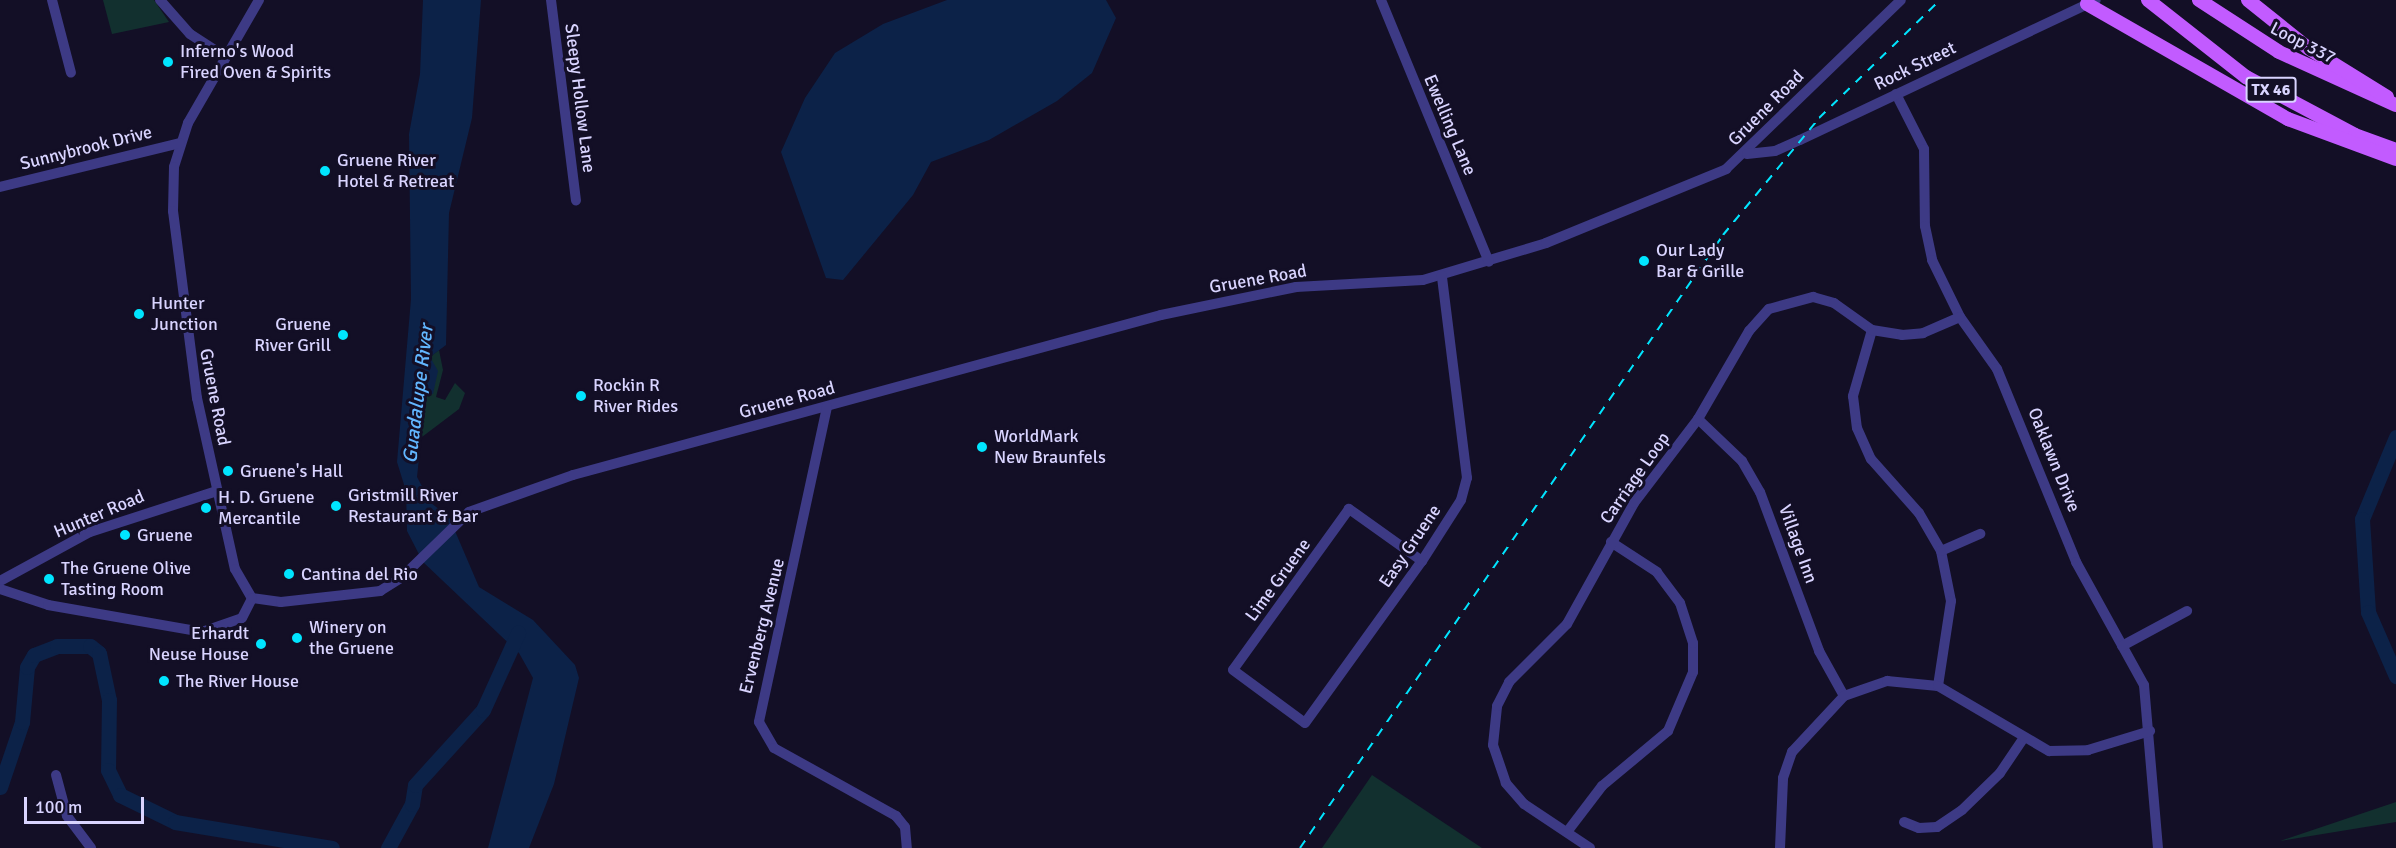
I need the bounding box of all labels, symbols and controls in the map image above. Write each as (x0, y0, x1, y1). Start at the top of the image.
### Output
street label: Loop 337 (2267, 17, 2339, 69)
street label: Sleepy Hollow Lane (560, 22, 600, 174)
street label: Rock Street (1871, 37, 1959, 95)
place label: Inferno's Wood Fired Oven & Spirits (180, 41, 331, 84)
marker: Inferno's Wood Fired Oven & Spirits (161, 55, 175, 69)
street label: Gruene Road (1724, 66, 1808, 150)
street label: Ewelling Lane (1419, 71, 1481, 179)
road number: TX 46 (2246, 77, 2296, 103)
street label: Sunnybrook Drive (18, 121, 154, 175)
place label: Gruene River Hotel & Retreat (337, 150, 454, 192)
marker: Gruene River Hotel & Retreat (318, 164, 332, 178)
place label: Our Lady Bar & Grille (1656, 240, 1744, 282)
marker: Our Lady Bar & Grille (1637, 254, 1651, 268)
street label: Gruene Road (1208, 260, 1308, 298)
place label: Hunter Junction (151, 293, 218, 336)
marker: Hunter Junction (132, 307, 146, 321)
place label: Gruene River Grill (254, 314, 331, 356)
water label: Guadalupe River (398, 323, 438, 465)
marker: Gruene River Grill (336, 328, 350, 342)
street label: Gruene Road (195, 347, 235, 447)
place label: Rockin R River Rides (593, 375, 678, 418)
street label: Gruene Road (737, 377, 837, 423)
marker: Rockin R River Rides (574, 389, 588, 403)
street label: Oaklawn Drive (2023, 405, 2085, 515)
place label: WorldMark New Braunfels (994, 426, 1106, 468)
street label: Carriage Loop (1595, 428, 1675, 528)
marker: WorldMark New Braunfels (975, 440, 989, 454)
place label: Gruene's Hall (240, 460, 343, 482)
marker: Gruene's Hall (221, 464, 235, 478)
street label: Hunter Road (51, 485, 147, 543)
place label: Gristmill River Restaurant & Bar (348, 485, 478, 528)
place label: H. D. Gruene Mercantile (218, 487, 315, 530)
marker: Gristmill River Restaurant & Bar (329, 499, 343, 513)
street label: Easy Gruene (1374, 500, 1446, 592)
marker: H. D. Gruene Mercantile (199, 501, 213, 515)
street label: Village Inn (1774, 502, 1822, 586)
place label: Gruene (137, 524, 193, 546)
marker: Gruene (118, 528, 132, 542)
street label: Lime Gruene (1241, 534, 1315, 626)
street label: Ervenberg Avenue (735, 556, 789, 696)
place label: The Gruene Olive Tasting Room (61, 558, 191, 600)
place label: Cantina del Rio (301, 563, 418, 585)
marker: Cantina del Rio (282, 567, 296, 581)
marker: The Gruene Olive Tasting Room (42, 572, 56, 586)
place label: Winery on the Gruene (309, 617, 394, 660)
place label: Erhardt Neuse House (149, 623, 249, 666)
marker: Winery on the Gruene (290, 631, 304, 645)
marker: Erhardt Neuse House (254, 637, 268, 651)
place label: The River House (176, 670, 299, 692)
marker: The River House (157, 674, 171, 688)
scale bar (27, 785, 147, 823)
text: 100 m (35, 796, 82, 818)

